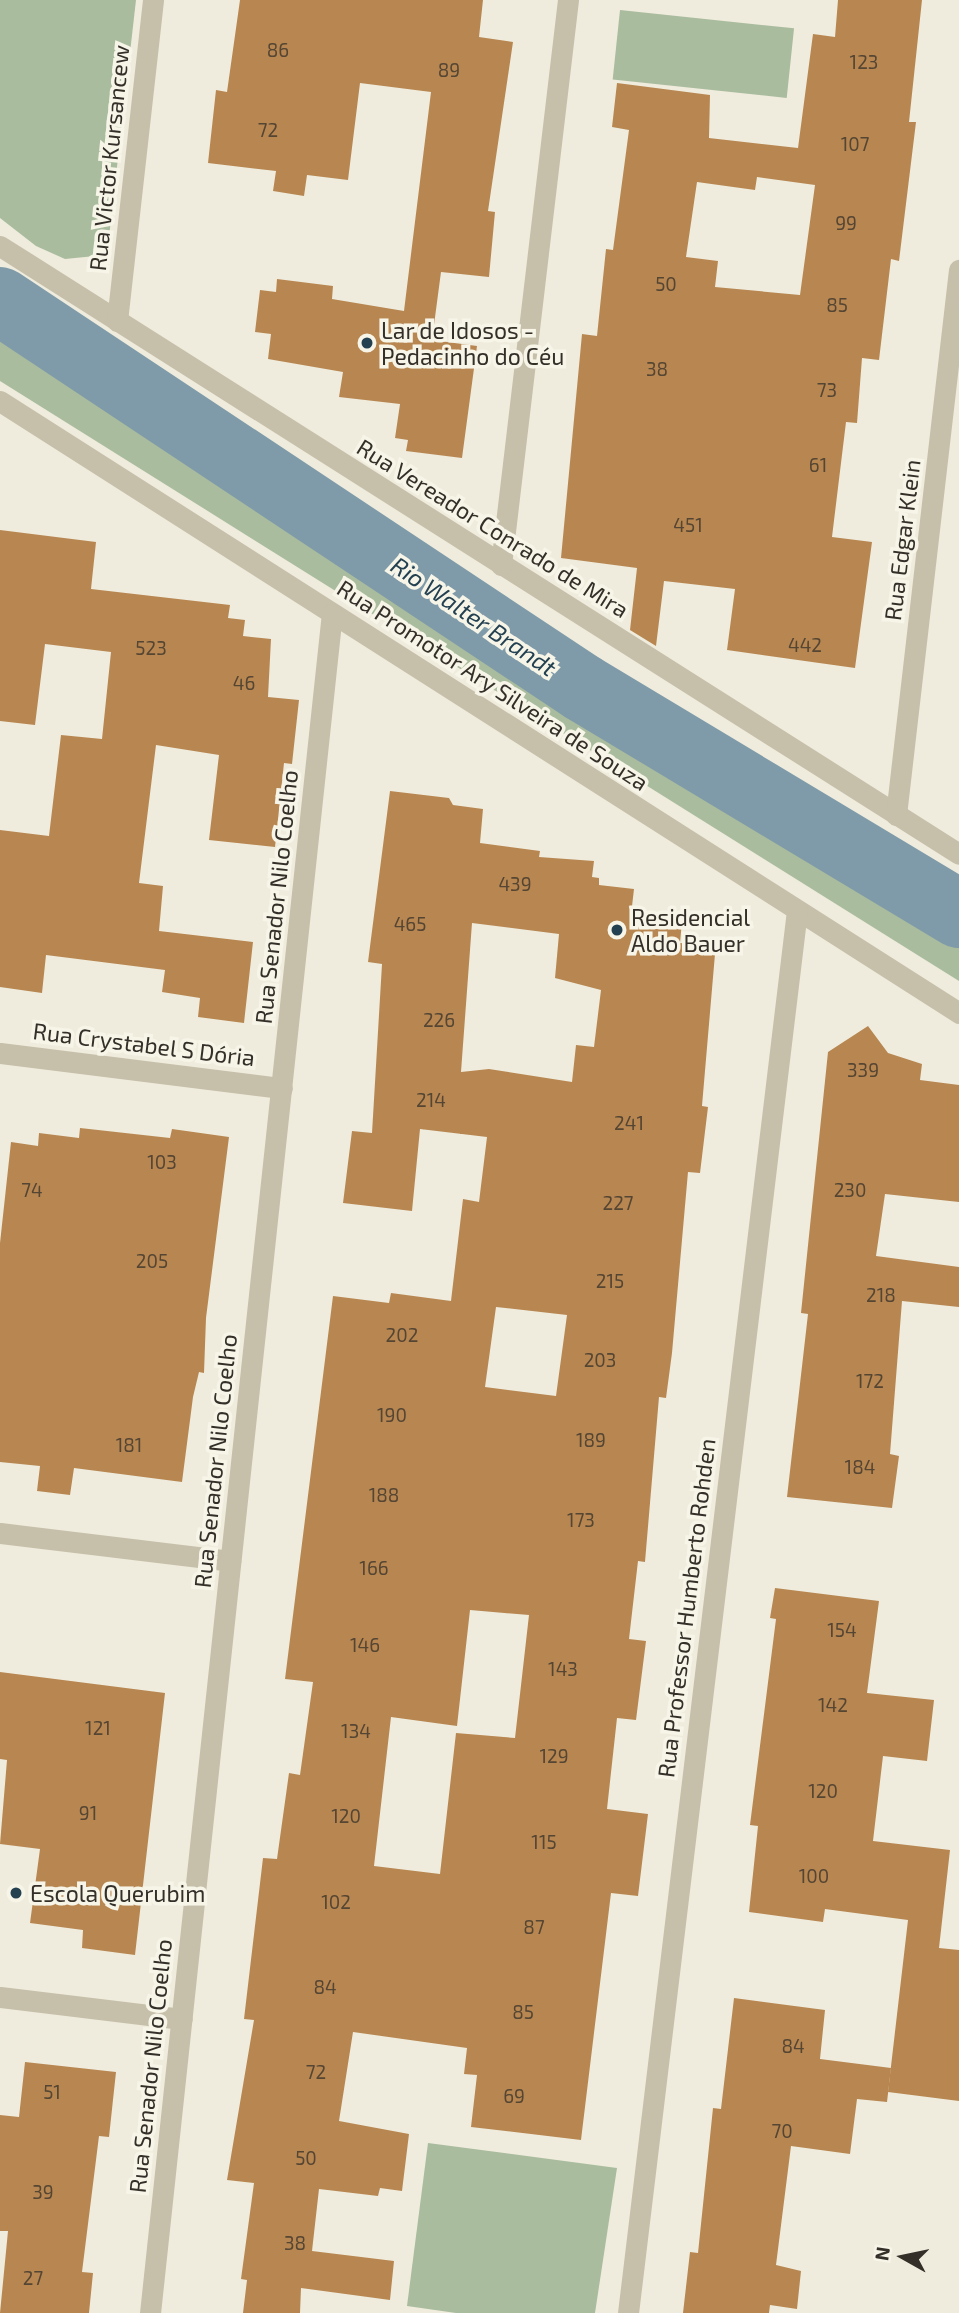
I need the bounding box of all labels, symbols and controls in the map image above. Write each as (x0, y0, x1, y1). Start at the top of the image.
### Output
house number: 86 (267, 39, 289, 61)
street label: Rua Victor Kursancew (83, 43, 135, 273)
house number: 123 (850, 51, 878, 73)
house number: 89 (438, 59, 460, 81)
house number: 72 (258, 119, 278, 141)
house number: 107 (841, 133, 869, 155)
house number: 99 (835, 212, 857, 234)
house number: 50 (655, 273, 677, 295)
house number: 85 (826, 294, 848, 316)
place label: Lar de Idosos - Pedacinho do Céu (381, 316, 564, 370)
marker: Lar de Idosos - Pedacinho do Céu (359, 335, 375, 351)
house number: 38 (646, 358, 668, 380)
house number: 73 (817, 379, 837, 401)
street label: Rua Vereador Conrado de Mira (352, 433, 634, 623)
house number: 61 (809, 454, 827, 476)
street label: Rua Edgar Klein (878, 458, 926, 622)
house number: 451 (673, 514, 703, 536)
water label: Rio Walter Brandt (386, 550, 562, 682)
street label: Rua Promotor Ary Silveira de Souza (332, 574, 654, 796)
house number: 442 (788, 634, 822, 656)
house number: 523 (135, 637, 167, 659)
house number: 46 (233, 672, 255, 694)
street label: Rua Senador Nilo Coelho (249, 768, 303, 1026)
house number: 439 (498, 873, 532, 895)
place label: Residencial Aldo Bauer (631, 903, 750, 957)
house number: 465 (394, 913, 426, 935)
marker: Residencial Aldo Bauer (609, 922, 625, 938)
house number: 226 (423, 1009, 455, 1031)
street label: Rua Crystabel S Dória (31, 1017, 257, 1071)
house number: 339 (847, 1059, 879, 1081)
house number: 214 (416, 1089, 446, 1111)
house number: 241 (614, 1112, 644, 1134)
house number: 103 (147, 1151, 177, 1173)
house number: 74 (21, 1179, 43, 1201)
house number: 230 (834, 1179, 866, 1201)
house number: 227 (602, 1192, 634, 1214)
house number: 205 (136, 1250, 168, 1272)
house number: 215 (596, 1270, 624, 1292)
house number: 218 (866, 1284, 896, 1306)
house number: 202 (386, 1324, 418, 1346)
street label: Rua Senador Nilo Coelho (188, 1332, 242, 1590)
house number: 203 (584, 1349, 616, 1371)
house number: 172 (856, 1370, 884, 1392)
house number: 190 (377, 1404, 407, 1426)
house number: 189 (576, 1429, 606, 1451)
house number: 181 (116, 1434, 142, 1456)
street label: Rua Professor Humberto Rohden (651, 1437, 721, 1779)
house number: 184 (845, 1456, 875, 1478)
house number: 188 (369, 1484, 399, 1506)
house number: 173 (567, 1509, 595, 1531)
house number: 166 (359, 1557, 389, 1579)
house number: 154 (827, 1619, 857, 1641)
house number: 146 (350, 1634, 380, 1656)
house number: 143 (548, 1658, 578, 1680)
house number: 142 (818, 1694, 848, 1716)
house number: 121 (85, 1717, 111, 1739)
house number: 134 (341, 1720, 371, 1742)
house number: 129 (539, 1745, 569, 1767)
house number: 120 (808, 1780, 838, 1802)
house number: 91 (79, 1802, 97, 1824)
house number: 120 (331, 1805, 361, 1827)
house number: 115 (531, 1831, 557, 1853)
house number: 100 (799, 1865, 829, 1887)
place label: Escola Querubim (30, 1879, 205, 1907)
marker: Escola Querubim (8, 1885, 24, 1901)
house number: 102 (321, 1891, 351, 1913)
house number: 87 (523, 1916, 545, 1938)
street label: Rua Senador Nilo Coelho (123, 1937, 177, 2195)
house number: 84 (313, 1976, 337, 1998)
house number: 85 (512, 2001, 534, 2023)
house number: 84 (781, 2035, 805, 2057)
house number: 72 (306, 2061, 326, 2083)
house number: 51 (43, 2081, 61, 2103)
house number: 69 (503, 2085, 525, 2107)
house number: 70 (771, 2120, 793, 2142)
house number: 50 (295, 2147, 317, 2169)
house number: 39 (32, 2181, 54, 2203)
north arrow (868, 2222, 938, 2292)
house number: 38 (284, 2232, 306, 2254)
text: N (869, 2245, 894, 2262)
house number: 27 (23, 2267, 43, 2289)

